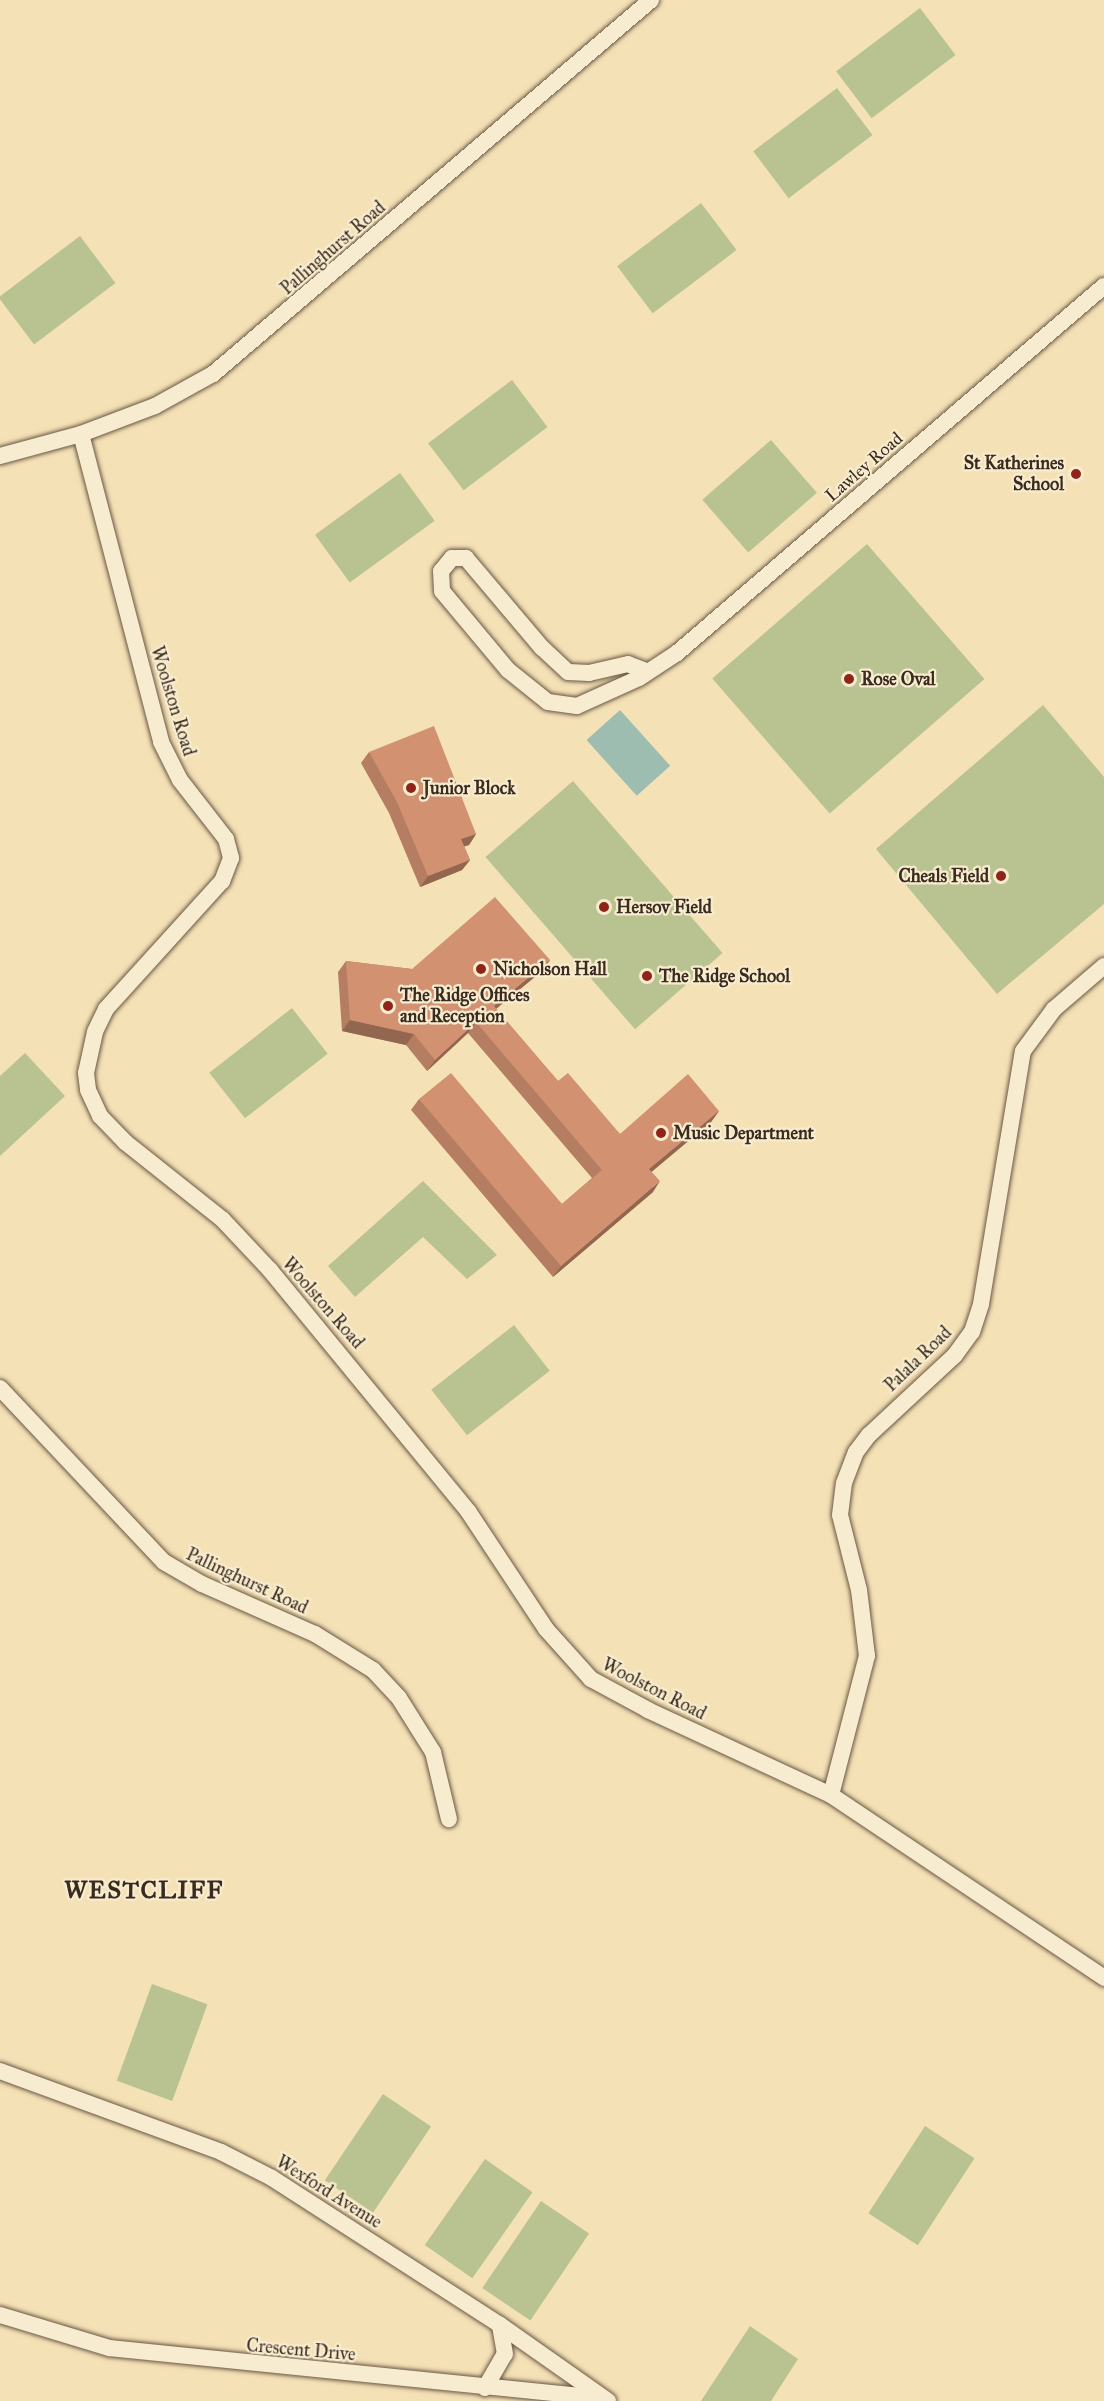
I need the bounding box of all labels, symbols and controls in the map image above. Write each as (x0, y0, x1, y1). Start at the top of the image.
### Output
street label: Pallinghurst Road (276, 197, 390, 299)
street label: Lawley Road (821, 428, 907, 506)
place label: St Katherines School (964, 453, 1064, 496)
marker: St Katherines School (1069, 467, 1083, 481)
street label: Woolston Road (146, 643, 200, 759)
place label: Rose Oval (861, 668, 935, 690)
marker: Rose Oval (842, 672, 856, 686)
place label: Junior Block (423, 777, 516, 799)
marker: Junior Block (404, 781, 418, 795)
place label: Cheals Field (898, 865, 989, 887)
marker: Cheals Field (994, 869, 1008, 883)
place label: Hersov Field (616, 896, 712, 918)
marker: Hersov Field (597, 900, 611, 914)
place label: Nicholson Hall (493, 958, 607, 980)
marker: Nicholson Hall (474, 962, 488, 976)
place label: The Ridge School (659, 965, 790, 987)
marker: The Ridge School (640, 969, 654, 983)
place label: The Ridge Offices and Reception (400, 985, 530, 1028)
marker: The Ridge Offices and Reception (381, 999, 395, 1013)
place label: Music Department (673, 1122, 814, 1144)
marker: Music Department (654, 1126, 668, 1140)
street label: Woolston Road (278, 1253, 368, 1353)
street label: Palala Road (880, 1322, 956, 1396)
street label: Pallinghurst Road (183, 1543, 311, 1619)
street label: Woolston Road (598, 1654, 710, 1724)
district label: WESTCLIFF (64, 1877, 224, 1905)
street label: Wexford Avenue (272, 2151, 386, 2233)
street label: Crescent Drive (245, 2334, 357, 2366)

